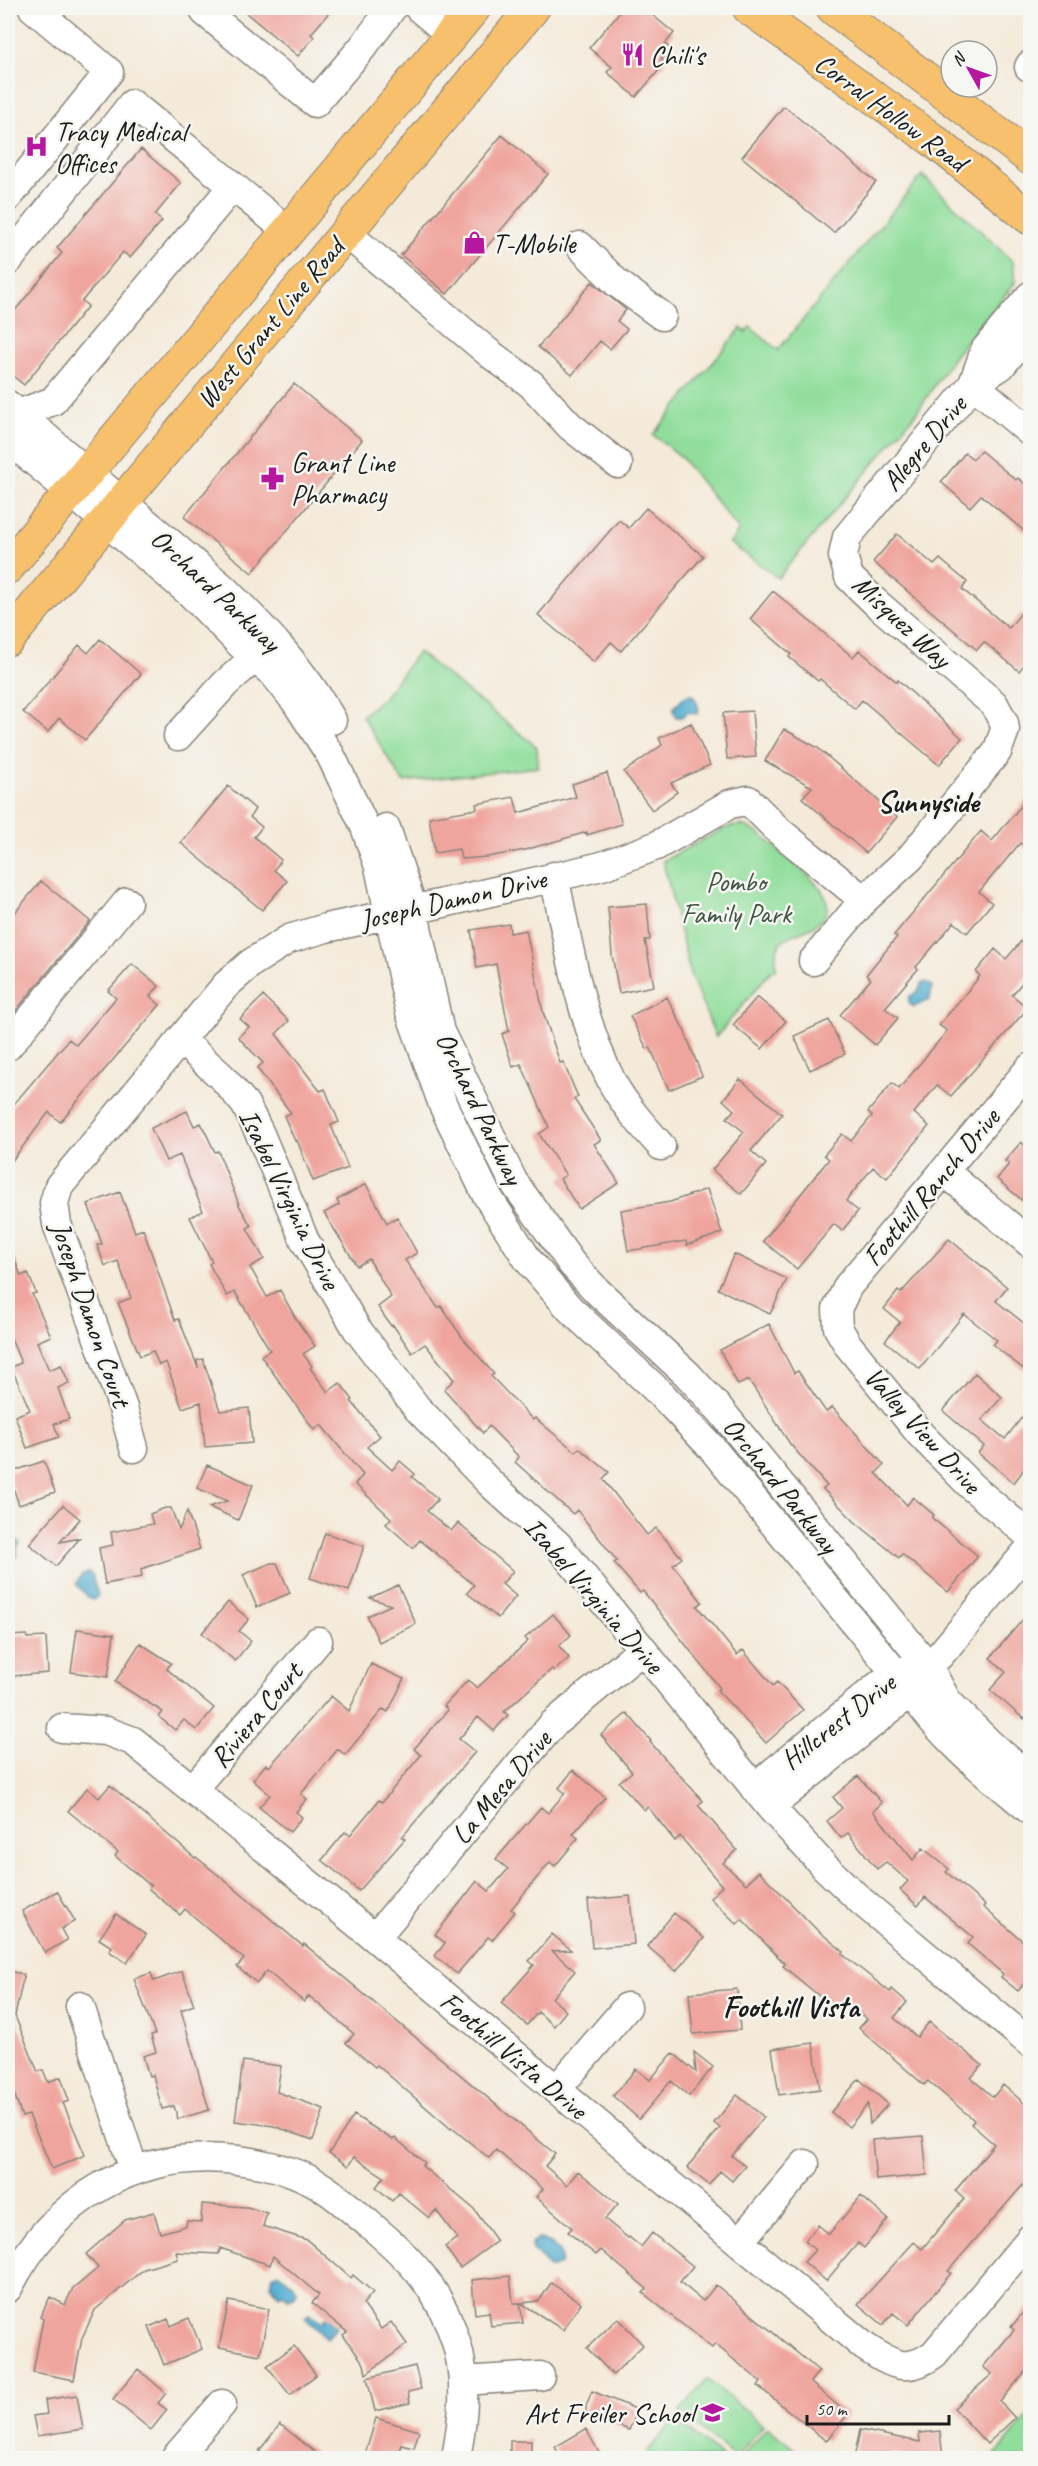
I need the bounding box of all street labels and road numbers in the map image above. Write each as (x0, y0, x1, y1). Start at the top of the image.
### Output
street label: Corral Hollow Road (808, 45, 977, 181)
street label: West Grant Line Road (189, 228, 354, 415)
street label: Alegre Drive (874, 387, 975, 498)
street label: Orchard Parkway (144, 521, 290, 661)
street label: Misquez Way (845, 567, 960, 677)
street label: Joseph Damon Drive (355, 860, 551, 938)
street label: Orchard Parkway (428, 1026, 533, 1192)
street label: Foothill Ranch Drive (855, 1100, 1008, 1273)
street label: Isabel Virginia Drive (231, 1103, 350, 1296)
street label: Joseph Damon Court (42, 1215, 140, 1414)
street label: Valley View Drive (857, 1359, 990, 1502)
street label: Orchard Parkway (715, 1410, 848, 1562)
street label: Isabel Virginia Drive (516, 1510, 673, 1682)
street label: Riviera Court (202, 1653, 312, 1775)
street label: Hillcrest Drive (774, 1664, 904, 1777)
street label: La Mesa Drive (443, 1721, 560, 1851)
street label: Foothill Vista Drive (433, 1983, 596, 2128)

